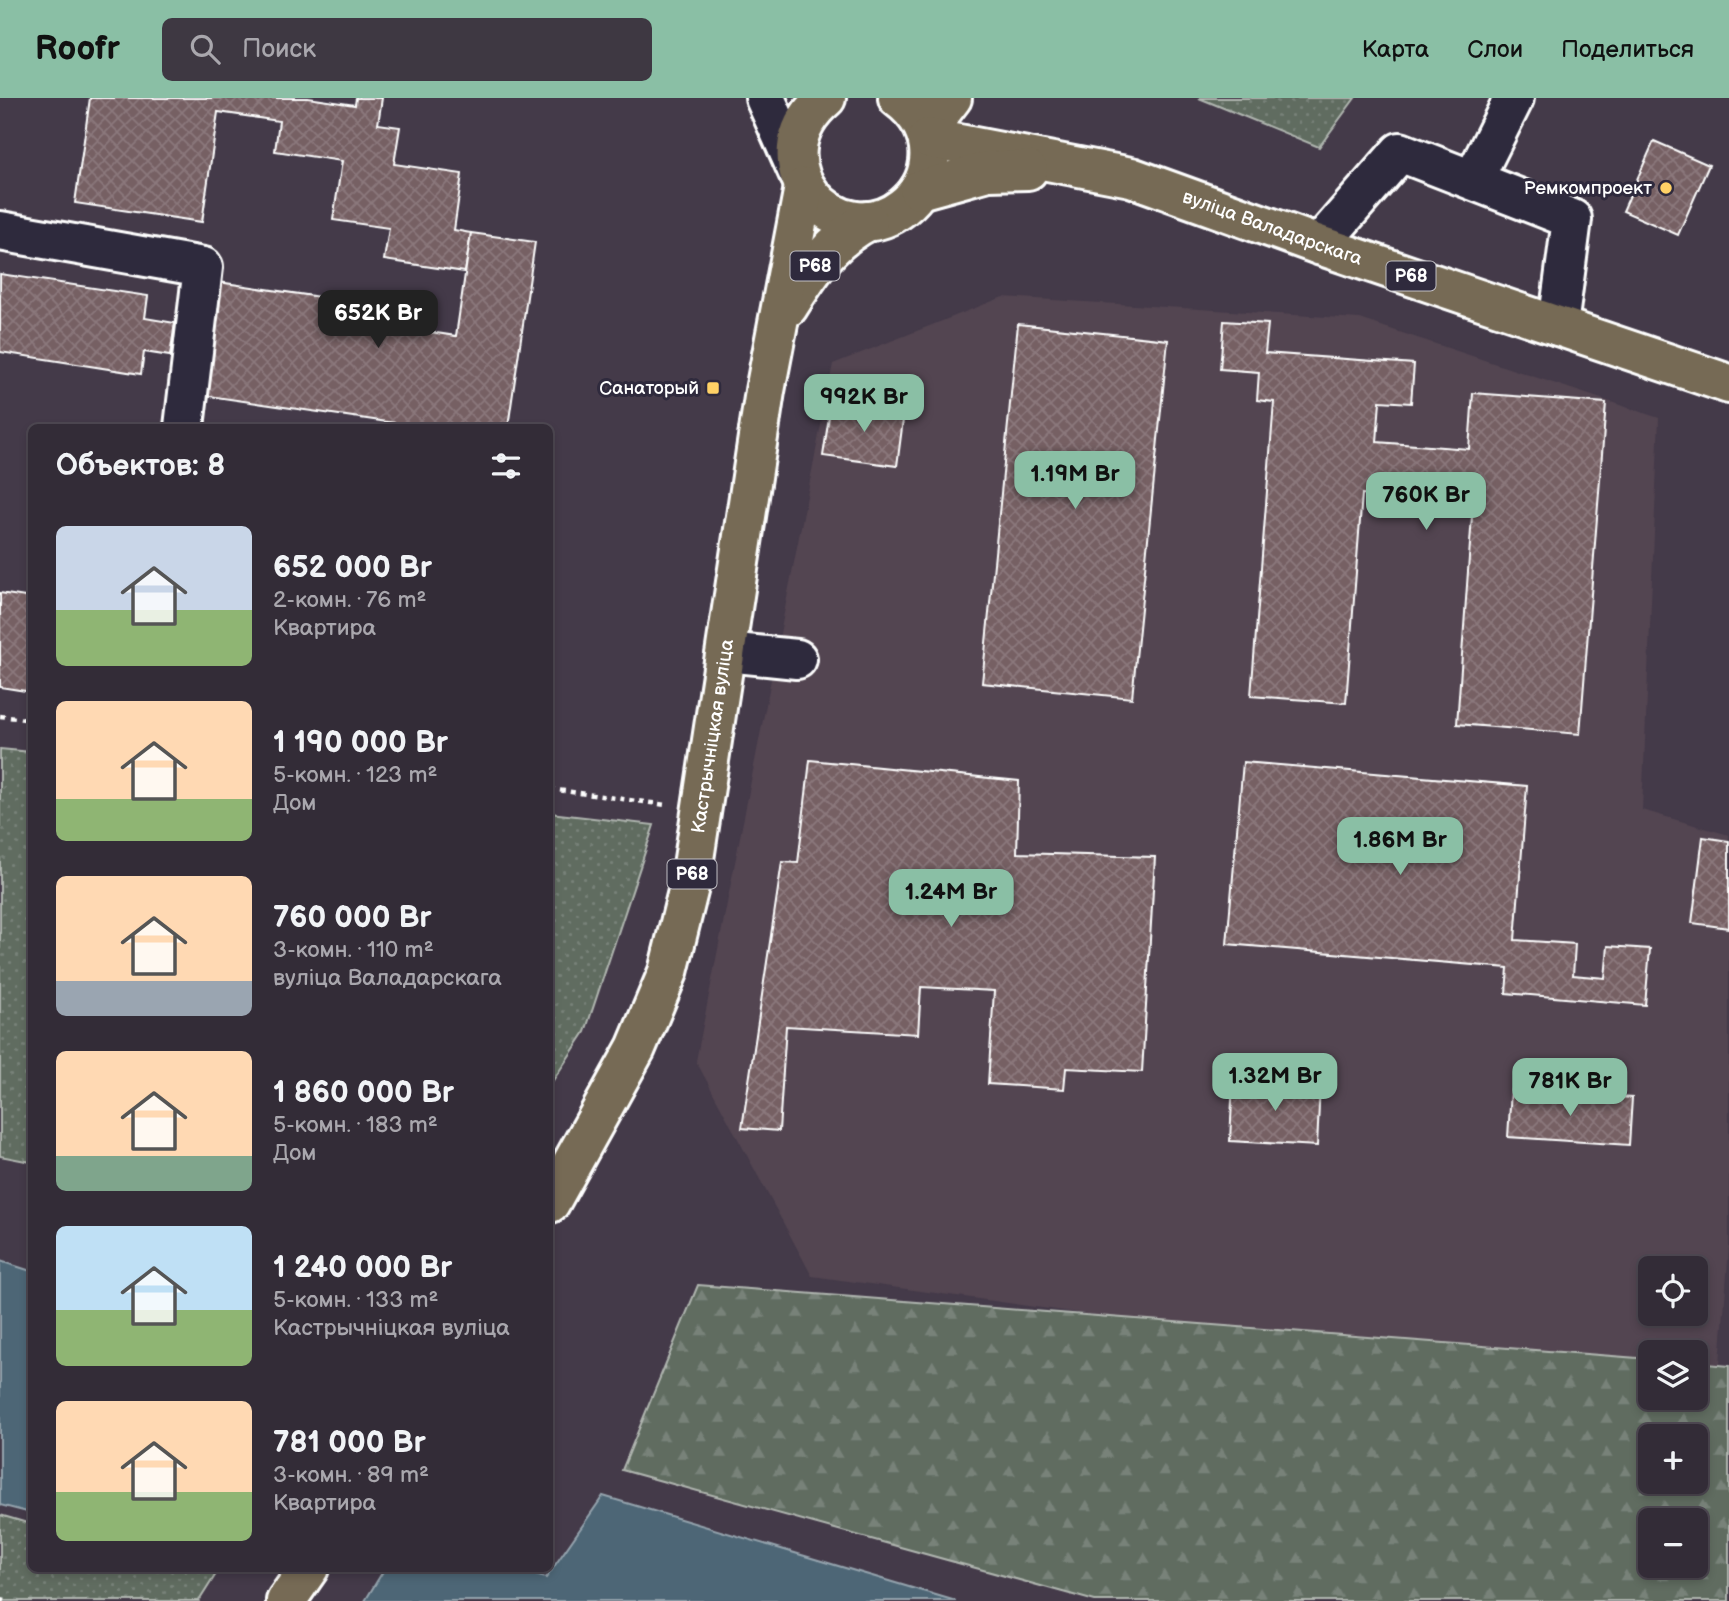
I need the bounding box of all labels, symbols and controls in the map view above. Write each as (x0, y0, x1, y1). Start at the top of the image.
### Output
search box (162, 18, 652, 81)
text: Roofr (35, 29, 120, 69)
icon: search (186, 30, 224, 68)
text: Поиск (242, 34, 316, 65)
text: Карта (1362, 35, 1429, 64)
text: Слои (1467, 35, 1523, 64)
text: Поделиться (1561, 35, 1694, 64)
place label: Ремкомпроект (1524, 177, 1652, 200)
marker: Ремкомпроект (1658, 180, 1674, 196)
street label: вуліца Валадарскага (1179, 185, 1365, 270)
road number: Р68 (790, 252, 840, 280)
road number: Р68 (1386, 261, 1436, 290)
pin: 652K Br (313, 290, 443, 350)
text: 652K Br (334, 299, 422, 327)
pin: 992K Br (799, 374, 929, 434)
place label: Санаторый (599, 377, 699, 400)
marker: Санаторый (705, 380, 721, 396)
text: 992K Br (820, 383, 908, 411)
icon: filters (487, 447, 525, 485)
text: Объектов: 8 (56, 448, 225, 484)
pin: 1.19M Br (1003, 452, 1147, 511)
text: 1.19M Br (1030, 460, 1120, 488)
pin: 760K Br (1361, 472, 1491, 532)
text: 760K Br (1382, 481, 1470, 509)
text: 652 000 Br (273, 550, 432, 586)
icon: home (112, 554, 196, 638)
text: 2-комн. · 76 m² (273, 586, 426, 614)
text: Квартира (273, 614, 376, 642)
street label: Кастрычніцкая вуліца (687, 638, 739, 835)
text: 1 190 000 Br (273, 725, 448, 761)
icon: home (112, 729, 196, 813)
text: 5-комн. · 123 m² (273, 761, 437, 789)
text: Дом (273, 789, 316, 817)
pin: 1.86M Br (1328, 818, 1472, 877)
text: 1.86M Br (1353, 826, 1447, 854)
road number: Р68 (668, 860, 716, 888)
pin: 1.24M Br (879, 870, 1023, 929)
text: 1.24M Br (905, 878, 997, 906)
text: 760 000 Br (273, 900, 432, 936)
icon: home (112, 904, 196, 988)
text: 3-комн. · 110 m² (273, 936, 434, 964)
text: вуліца Валадарскага (273, 964, 502, 992)
pin: 1.32M Br (1203, 1054, 1347, 1113)
pin: 781K Br (1505, 1058, 1635, 1118)
text: 1.32M Br (1228, 1062, 1322, 1090)
text: 781K Br (1528, 1067, 1612, 1095)
text: 1 860 000 Br (273, 1075, 454, 1111)
icon: home (112, 1079, 196, 1163)
text: 5-комн. · 183 m² (273, 1111, 438, 1139)
text: Дом (273, 1139, 316, 1167)
text: 1 240 000 Br (273, 1250, 452, 1286)
icon: home (112, 1254, 196, 1338)
map controls (1638, 1256, 1708, 1578)
button: locate (1638, 1256, 1708, 1326)
text: 5-комн. · 133 m² (273, 1286, 438, 1314)
text: Кастрычніцкая вуліца (273, 1314, 510, 1342)
button: layers (1638, 1340, 1708, 1410)
button: + (1638, 1424, 1708, 1494)
text: 781 000 Br (273, 1425, 426, 1461)
icon: home (112, 1429, 196, 1513)
text: 3-комн. · 89 m² (273, 1461, 429, 1489)
text: Квартира (273, 1489, 376, 1517)
button: − (1638, 1508, 1708, 1578)

